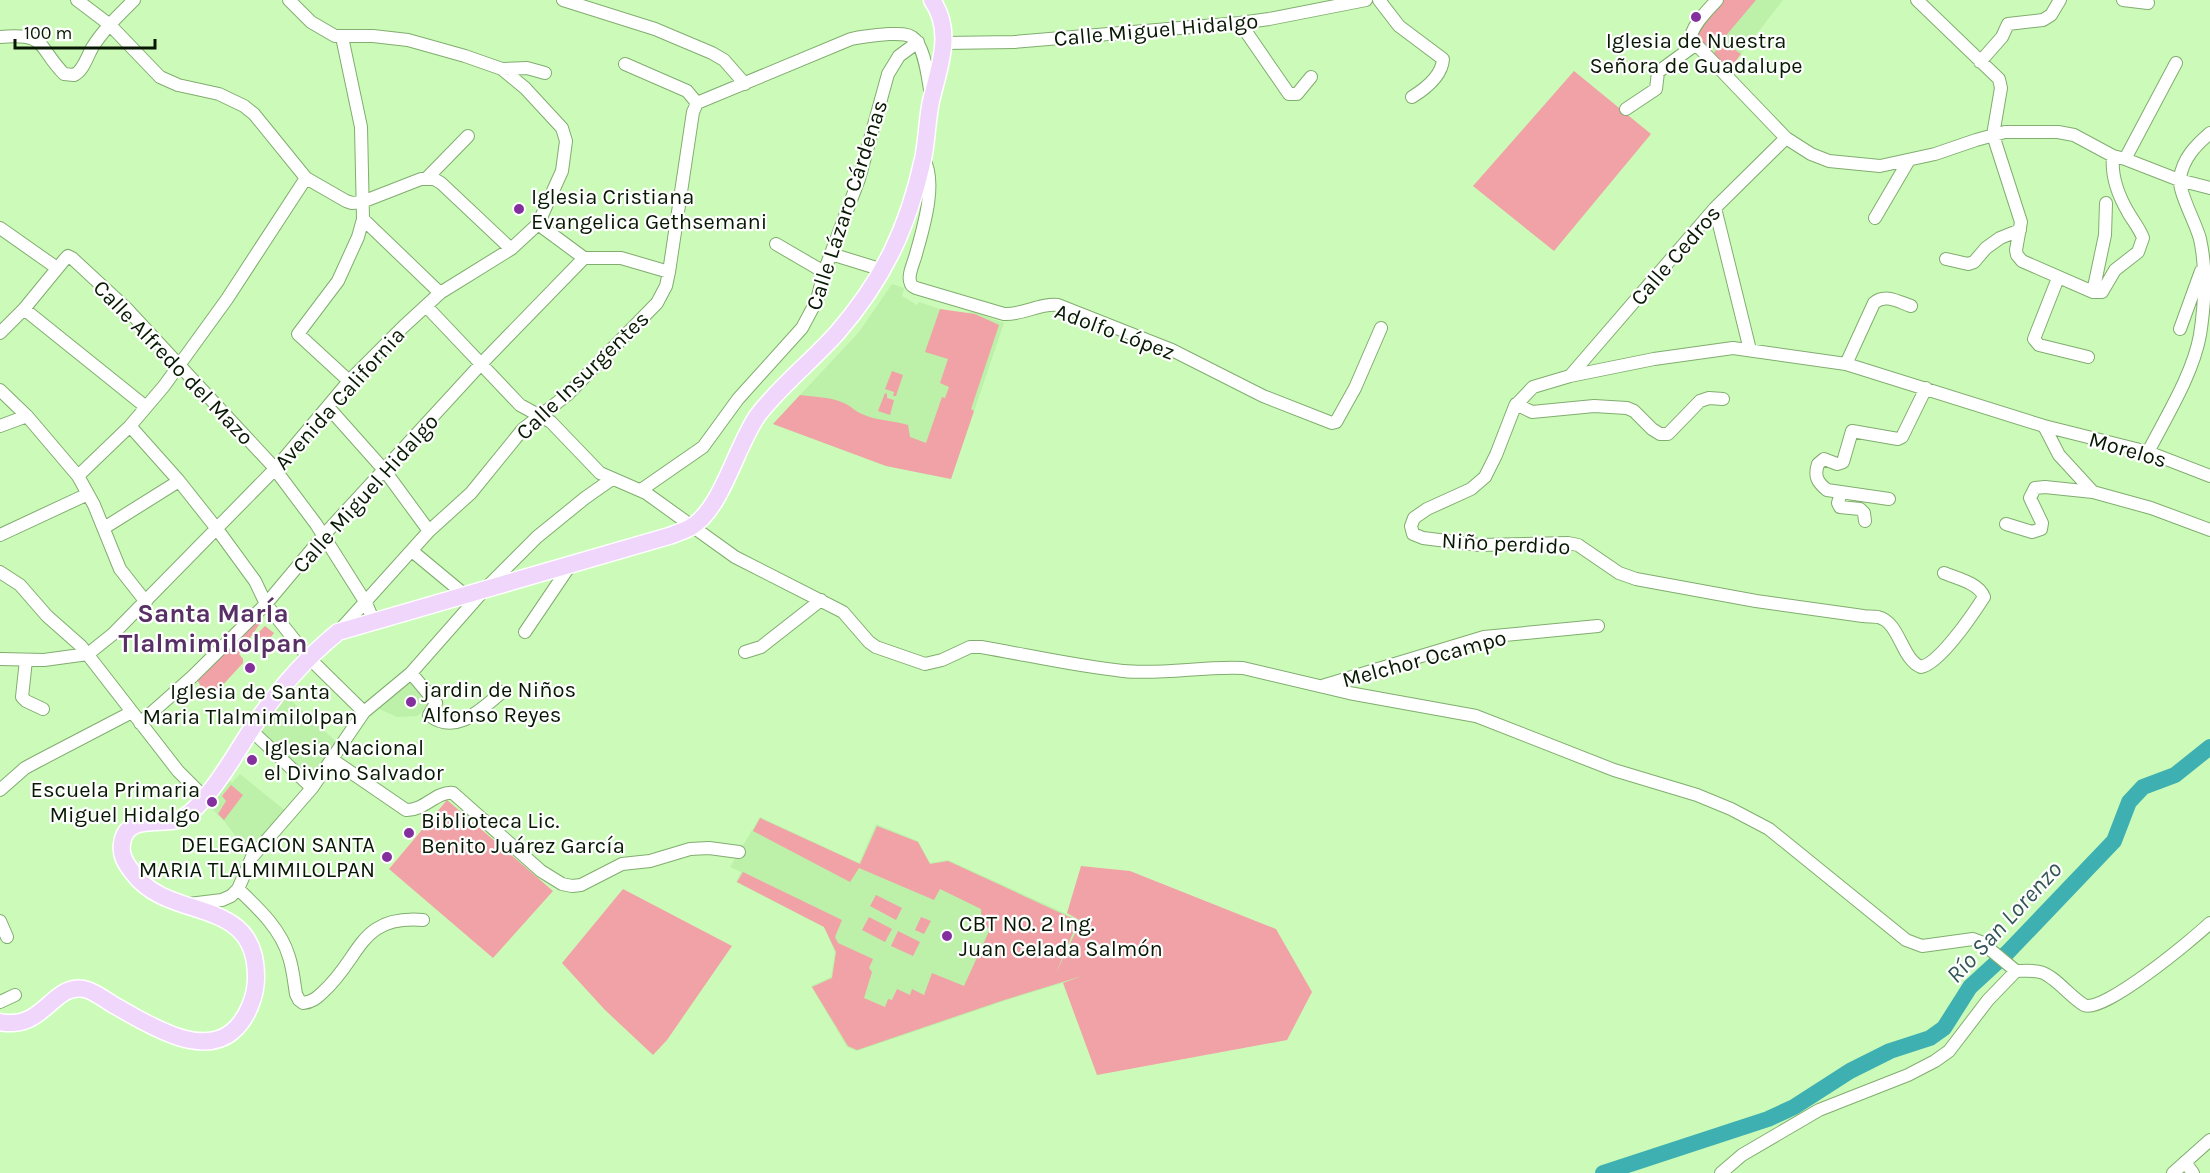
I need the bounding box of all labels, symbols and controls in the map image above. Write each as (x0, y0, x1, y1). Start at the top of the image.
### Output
street label: Calle Miguel Hidalgo (1053, 8, 1259, 52)
marker: Iglesia de Nuestra Señora de Guadalupe (1689, 10, 1703, 24)
scale bar (15, 12, 154, 50)
text: 100 m (24, 22, 72, 44)
place label: Iglesia de Nuestra Señora de Guadalupe (1589, 28, 1803, 79)
street label: Calle Lázaro Cárdenas (801, 97, 893, 314)
place label: Iglesia Cristiana Evangelica Gethsemani (531, 184, 767, 235)
street label: Calle Cedros (1625, 200, 1726, 311)
marker: Iglesia Cristiana Evangelica Gethsemani (512, 202, 526, 216)
street label: Calle Alfredo del Mazo (88, 275, 259, 451)
street label: Adolfo López (1051, 298, 1178, 366)
street label: Calle Insurgentes (511, 306, 654, 446)
street label: Avenida California (269, 322, 410, 475)
street label: Calle Miguel Hidalgo (287, 409, 444, 579)
street label: Morelos (2086, 426, 2170, 473)
street label: Niño perdido (1441, 528, 1571, 560)
district label: Santa MarÍa Tlalmimilolpan (118, 597, 308, 659)
street label: Melchor Ocampo (1339, 625, 1509, 693)
marker: Iglesia de Santa Maria Tlalmimilolpan (243, 661, 257, 675)
place label: jardin de Niños Alfonso Reyes (421, 677, 576, 728)
place label: Iglesia de Santa Maria Tlalmimilolpan (143, 679, 357, 730)
marker: jardin de Niños Alfonso Reyes (404, 695, 418, 709)
place label: Iglesia Nacional el Divino Salvador (264, 735, 444, 786)
marker: Iglesia Nacional el Divino Salvador (245, 753, 259, 767)
place label: Escuela Primaria Miguel Hidalgo (31, 777, 200, 828)
marker: Escuela Primaria Miguel Hidalgo (205, 795, 219, 809)
place label: Biblioteca Lic. Benito Juárez García (421, 808, 625, 859)
marker: Biblioteca Lic. Benito Juárez García (402, 826, 416, 840)
place label: DELEGACION SANTA MARIA TLALMIMILOLPAN (139, 832, 375, 883)
marker: DELEGACION SANTA MARIA TLALMIMILOLPAN (380, 850, 394, 864)
water label: Río San Lorenzo (1940, 855, 2068, 989)
place label: CBT NO. 2 Ing. Juan Celada Salmón (959, 911, 1163, 962)
marker: CBT NO. 2 Ing. Juan Celada Salmón (940, 929, 954, 943)

